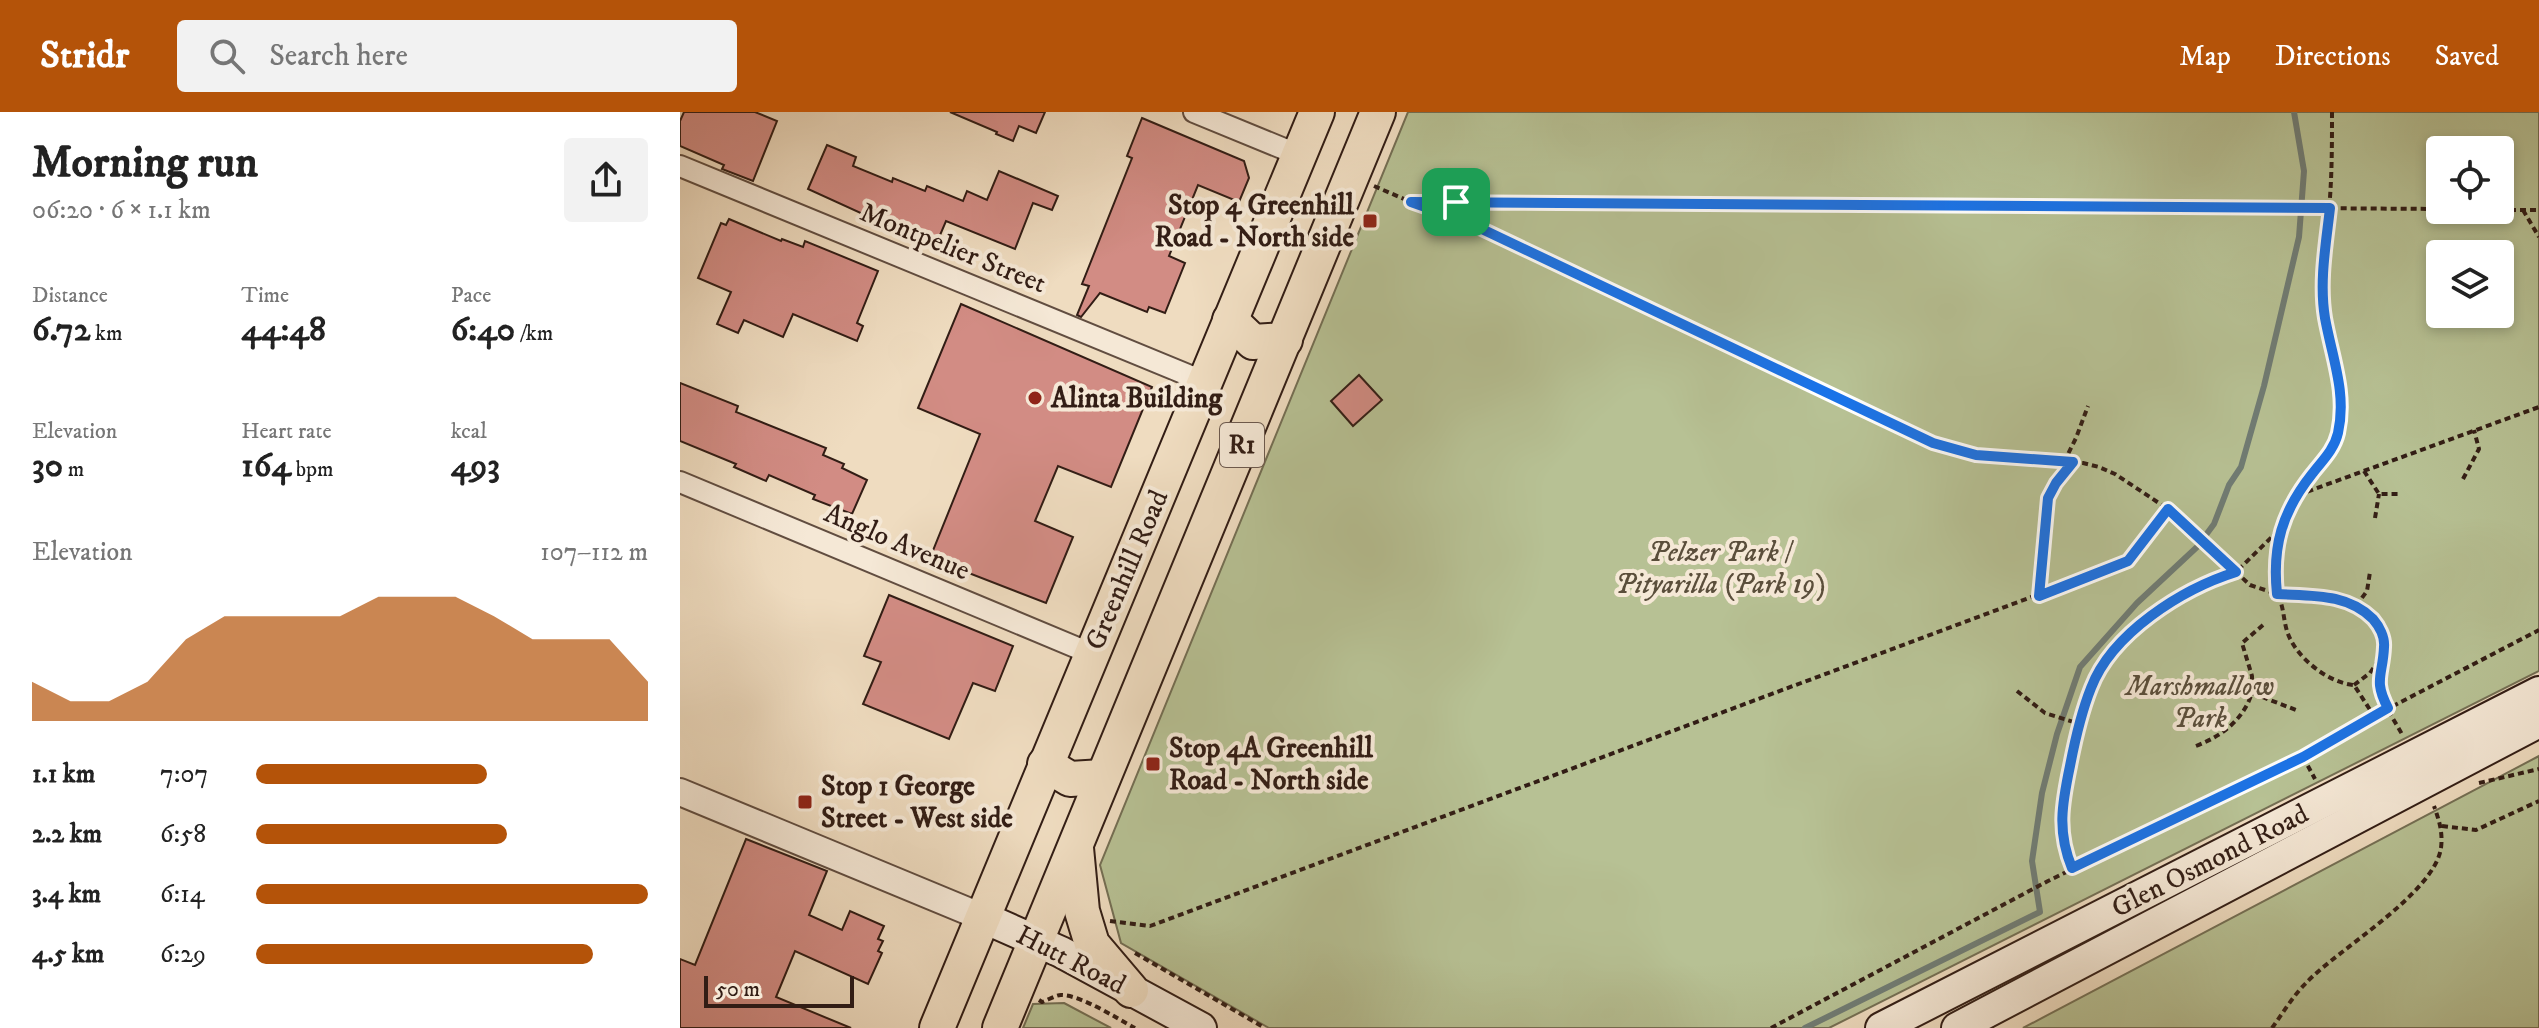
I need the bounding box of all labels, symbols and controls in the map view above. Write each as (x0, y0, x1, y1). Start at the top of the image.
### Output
search box (177, 20, 737, 92)
text: Stridr (40, 32, 129, 80)
icon: search (205, 34, 249, 78)
text: Search here (269, 38, 408, 75)
text: Map (2179, 39, 2231, 74)
text: Directions (2275, 39, 2391, 74)
text: Saved (2435, 39, 2499, 74)
text: Morning run (32, 136, 258, 191)
map controls (2426, 136, 2514, 328)
button: locate (2426, 136, 2514, 224)
button: share (564, 138, 648, 222)
pin (1422, 168, 1490, 236)
icon: arrive (1434, 180, 1478, 224)
place label: Stop 4 Greenhill Road - North side (1155, 188, 1355, 255)
text: 06:20 · 6 × 1.1 km (32, 194, 211, 227)
street label: Montpelier Street (855, 195, 1051, 301)
marker: Stop 4 Greenhill Road - North side (1361, 212, 1379, 230)
button: layers (2426, 240, 2514, 328)
text: Distance (32, 282, 108, 309)
text: Time (241, 282, 289, 309)
text: Pace (451, 282, 491, 309)
text: 6.72 (32, 309, 90, 351)
text: 44:48 (241, 309, 326, 351)
text: 6:40 (451, 309, 515, 351)
text: km (90, 320, 123, 347)
text: /km (515, 320, 553, 347)
place label: Alinta Building (1050, 381, 1223, 416)
marker: Alinta Building (1026, 389, 1044, 407)
text: Elevation (32, 418, 117, 445)
text: Heart rate (241, 418, 332, 445)
text: kcal (451, 418, 487, 445)
road number: R1 (1220, 423, 1264, 467)
text: 30 (32, 445, 63, 487)
text: 164 (241, 445, 291, 487)
text: 493 (451, 445, 500, 487)
text: m (63, 456, 84, 483)
text: bpm (291, 456, 334, 483)
street label: Greenhill Road (1078, 485, 1176, 655)
street label: Anglo Avenue (819, 496, 975, 588)
park label: Pelzer Park / Pityarilla (Park 19) (1615, 535, 1825, 602)
text: Elevation (32, 536, 133, 569)
text: 107–112 m (540, 536, 648, 569)
park label: Marshmallow Park (2124, 669, 2274, 736)
place label: Stop 4A Greenhill Road - North side (1169, 731, 1373, 798)
marker: Stop 4A Greenhill Road - North side (1144, 755, 1162, 773)
text: 1.1 km (32, 758, 95, 791)
text: 7:07 (160, 758, 208, 791)
place label: Stop 1 George Street - West side (821, 769, 1013, 836)
marker: Stop 1 George Street - West side (796, 793, 814, 811)
street label: Glen Osmond Road (2106, 796, 2314, 926)
text: 2.2 km (32, 818, 102, 851)
text: 6:58 (160, 818, 206, 851)
text: 3.4 km (32, 878, 101, 911)
text: 6:14 (160, 878, 205, 911)
street label: Hutt Road (1010, 918, 1132, 1003)
text: 4.5 km (32, 938, 104, 971)
text: 6:29 (160, 938, 206, 971)
scale bar (704, 972, 854, 1008)
text: 50 m (716, 976, 760, 1003)

